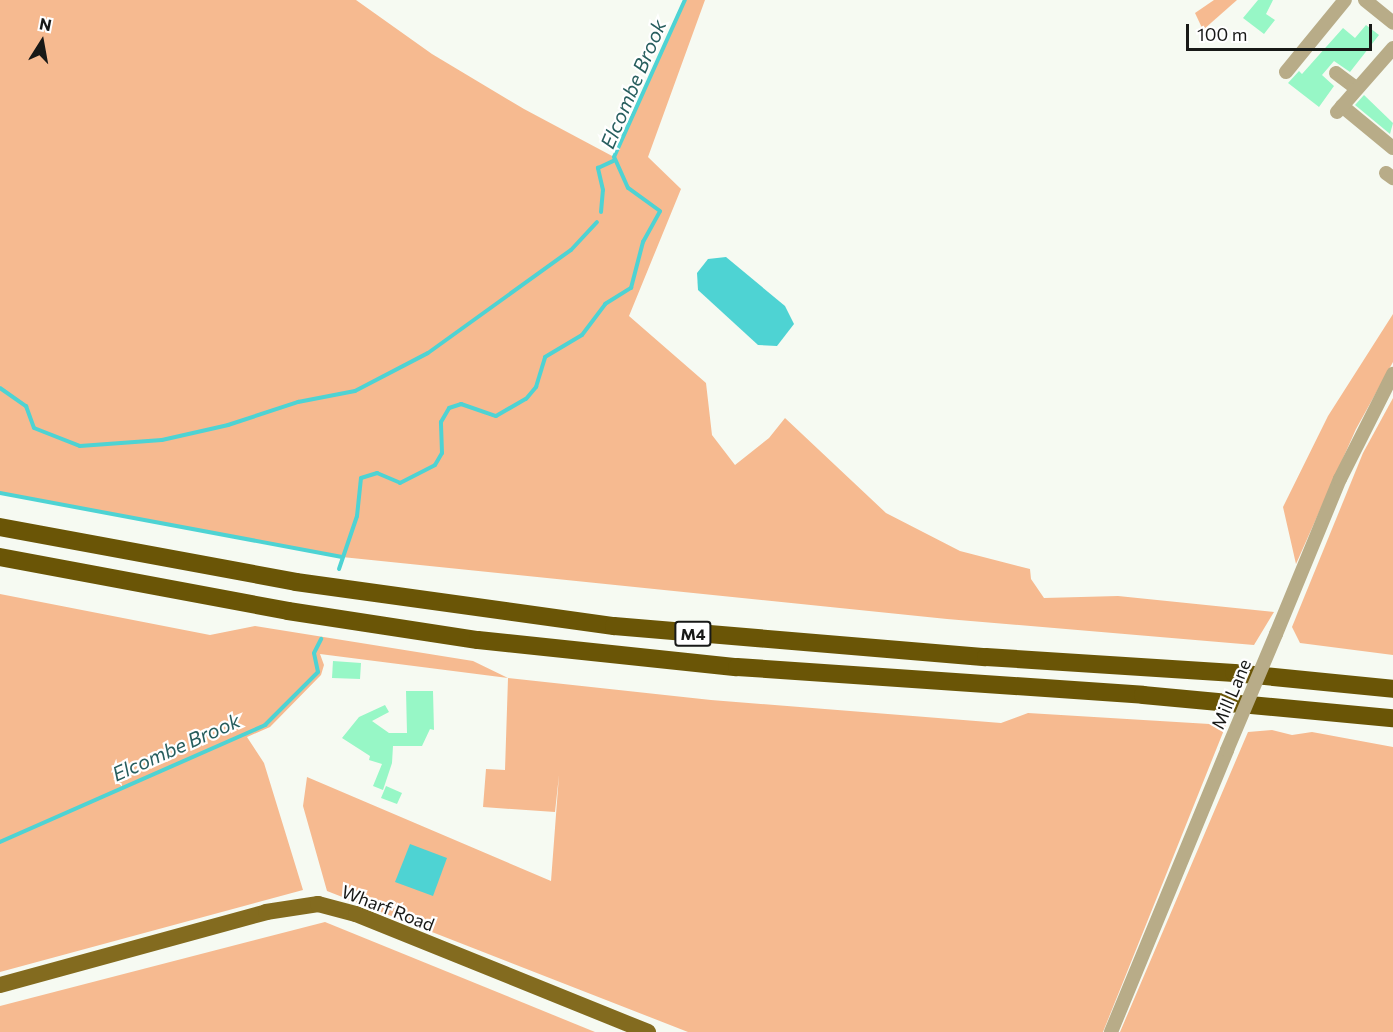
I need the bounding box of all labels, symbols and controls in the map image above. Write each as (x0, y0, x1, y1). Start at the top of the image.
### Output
north arrow (12, 12, 72, 72)
scale bar (1189, 12, 1375, 50)
text: N (38, 13, 53, 34)
water label: Elcombe Brook (595, 16, 671, 152)
text: 100 m (1197, 23, 1247, 45)
road number: M4 (674, 621, 712, 647)
street label: Mill Lane (1207, 656, 1255, 732)
water label: Elcombe Brook (108, 708, 244, 786)
street label: Wharf Road (338, 880, 438, 936)

